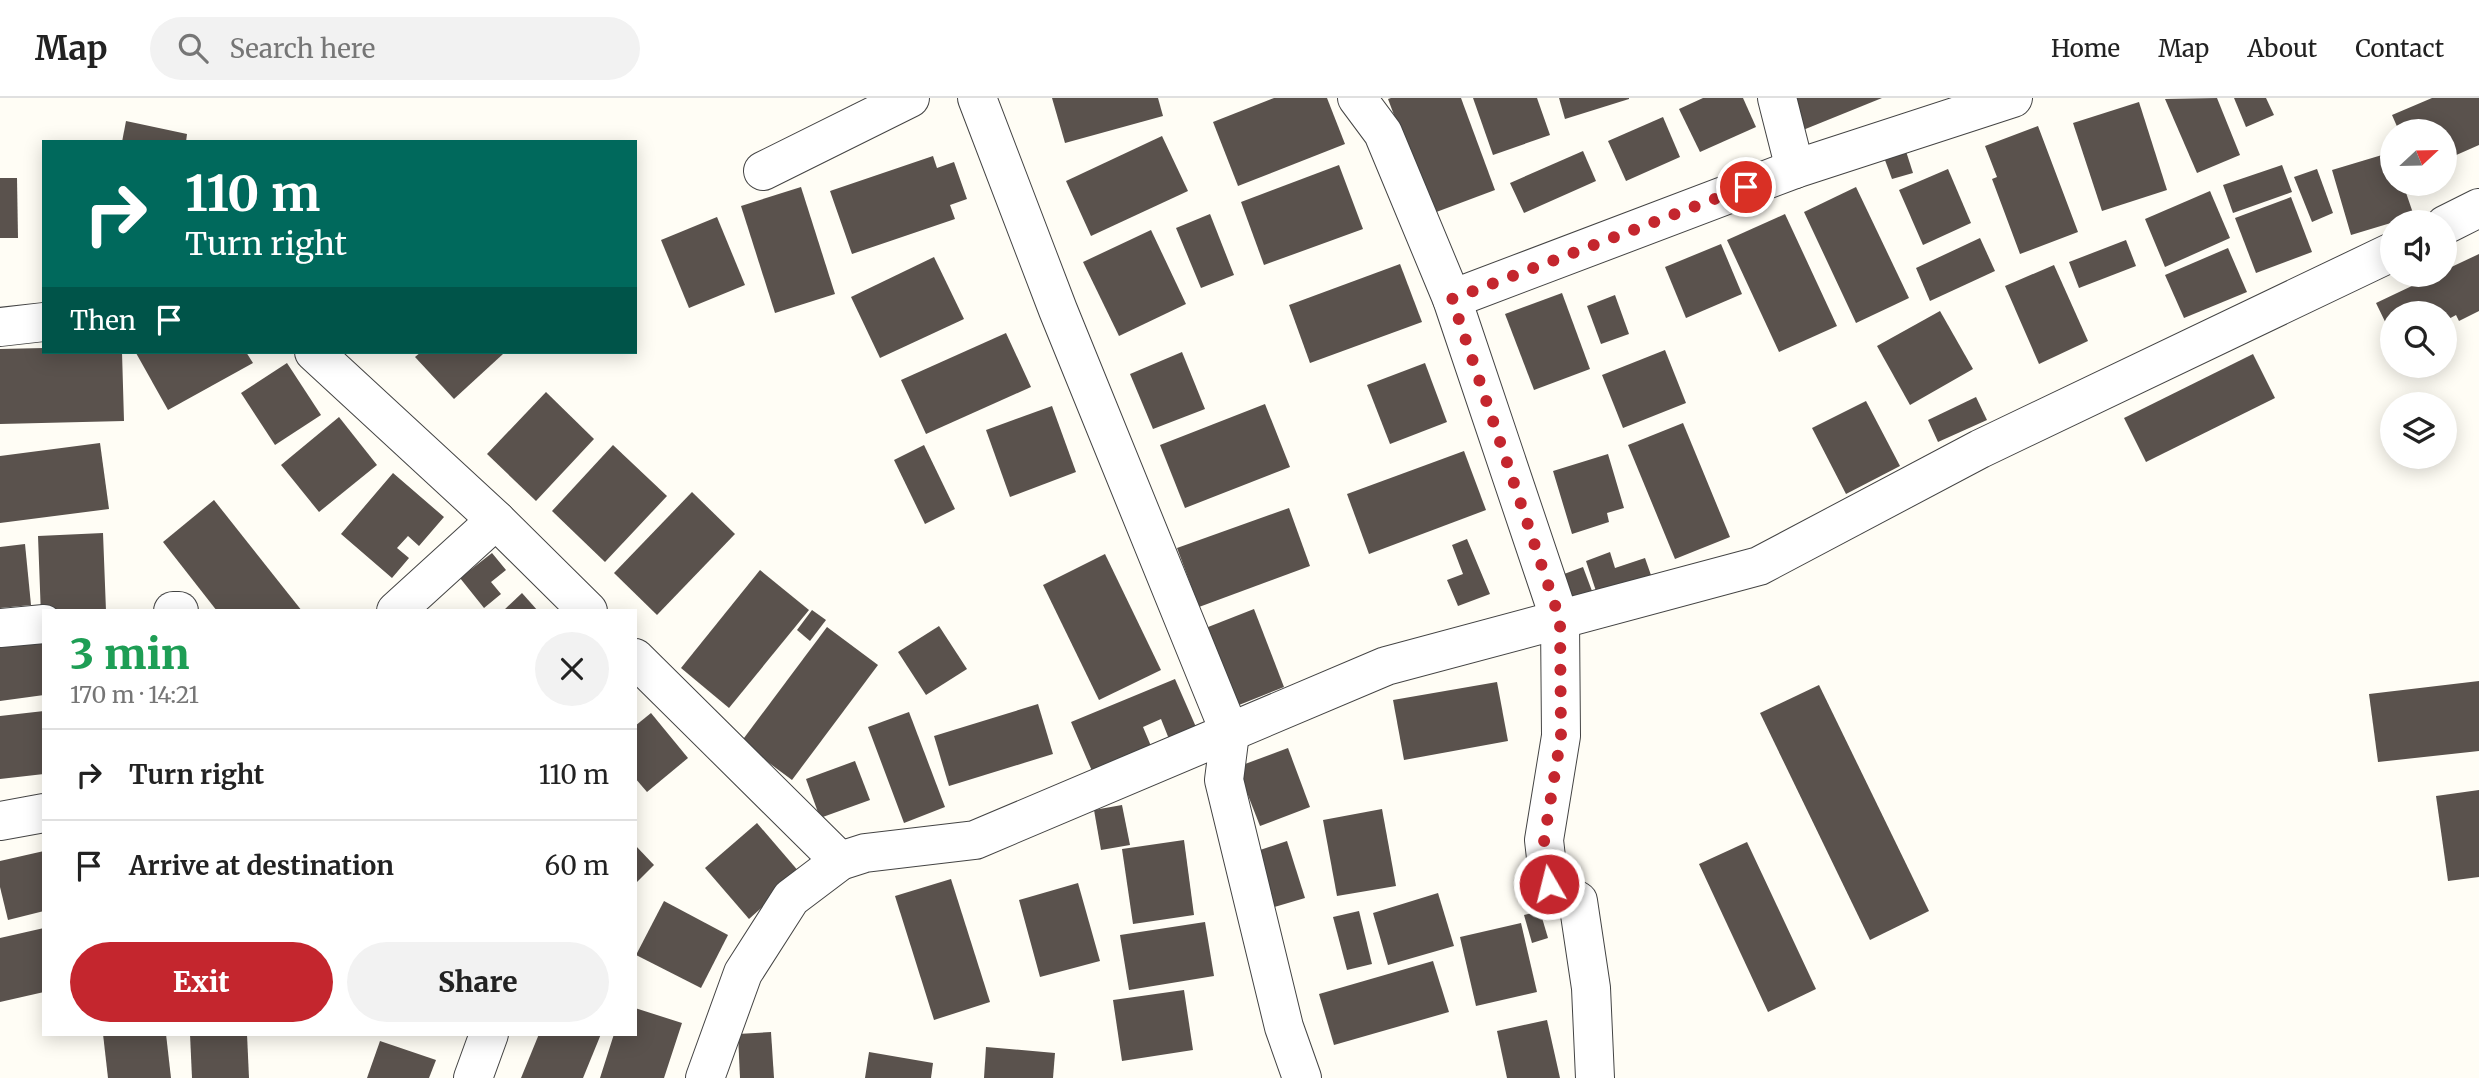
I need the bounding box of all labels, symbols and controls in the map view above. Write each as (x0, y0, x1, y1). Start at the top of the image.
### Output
search box (150, 17, 640, 80)
text: Map (35, 28, 108, 69)
icon: search (174, 29, 212, 67)
text: Search here (230, 32, 375, 65)
text: Home (2051, 33, 2120, 64)
text: Map (2158, 33, 2209, 64)
text: About (2247, 33, 2317, 64)
text: Contact (2355, 33, 2444, 64)
north arrow (2380, 119, 2457, 196)
map controls (2380, 119, 2457, 469)
pin (1716, 157, 1776, 217)
text: 110 m (185, 163, 320, 224)
icon: right (70, 168, 161, 259)
icon: arrive (1727, 168, 1765, 206)
button: sound (2380, 210, 2457, 287)
text: Turn right (185, 224, 347, 264)
icon: arrive (150, 301, 188, 339)
button: search (2380, 301, 2457, 378)
text: Then (70, 304, 136, 337)
button: layers (2380, 392, 2457, 469)
text: 3 min (70, 628, 190, 680)
button: close (535, 632, 609, 706)
text: 170 m · 14:21 (70, 680, 199, 709)
icon: right (70, 756, 108, 794)
text: Turn right (129, 758, 264, 791)
text: 110 m (539, 758, 609, 791)
icon: arrive (70, 847, 108, 885)
position arrow (1512, 847, 1586, 921)
text: Arrive at destination (129, 849, 394, 882)
text: 60 m (545, 849, 609, 882)
button: Exit (70, 942, 333, 1022)
button: Share (347, 942, 609, 1022)

